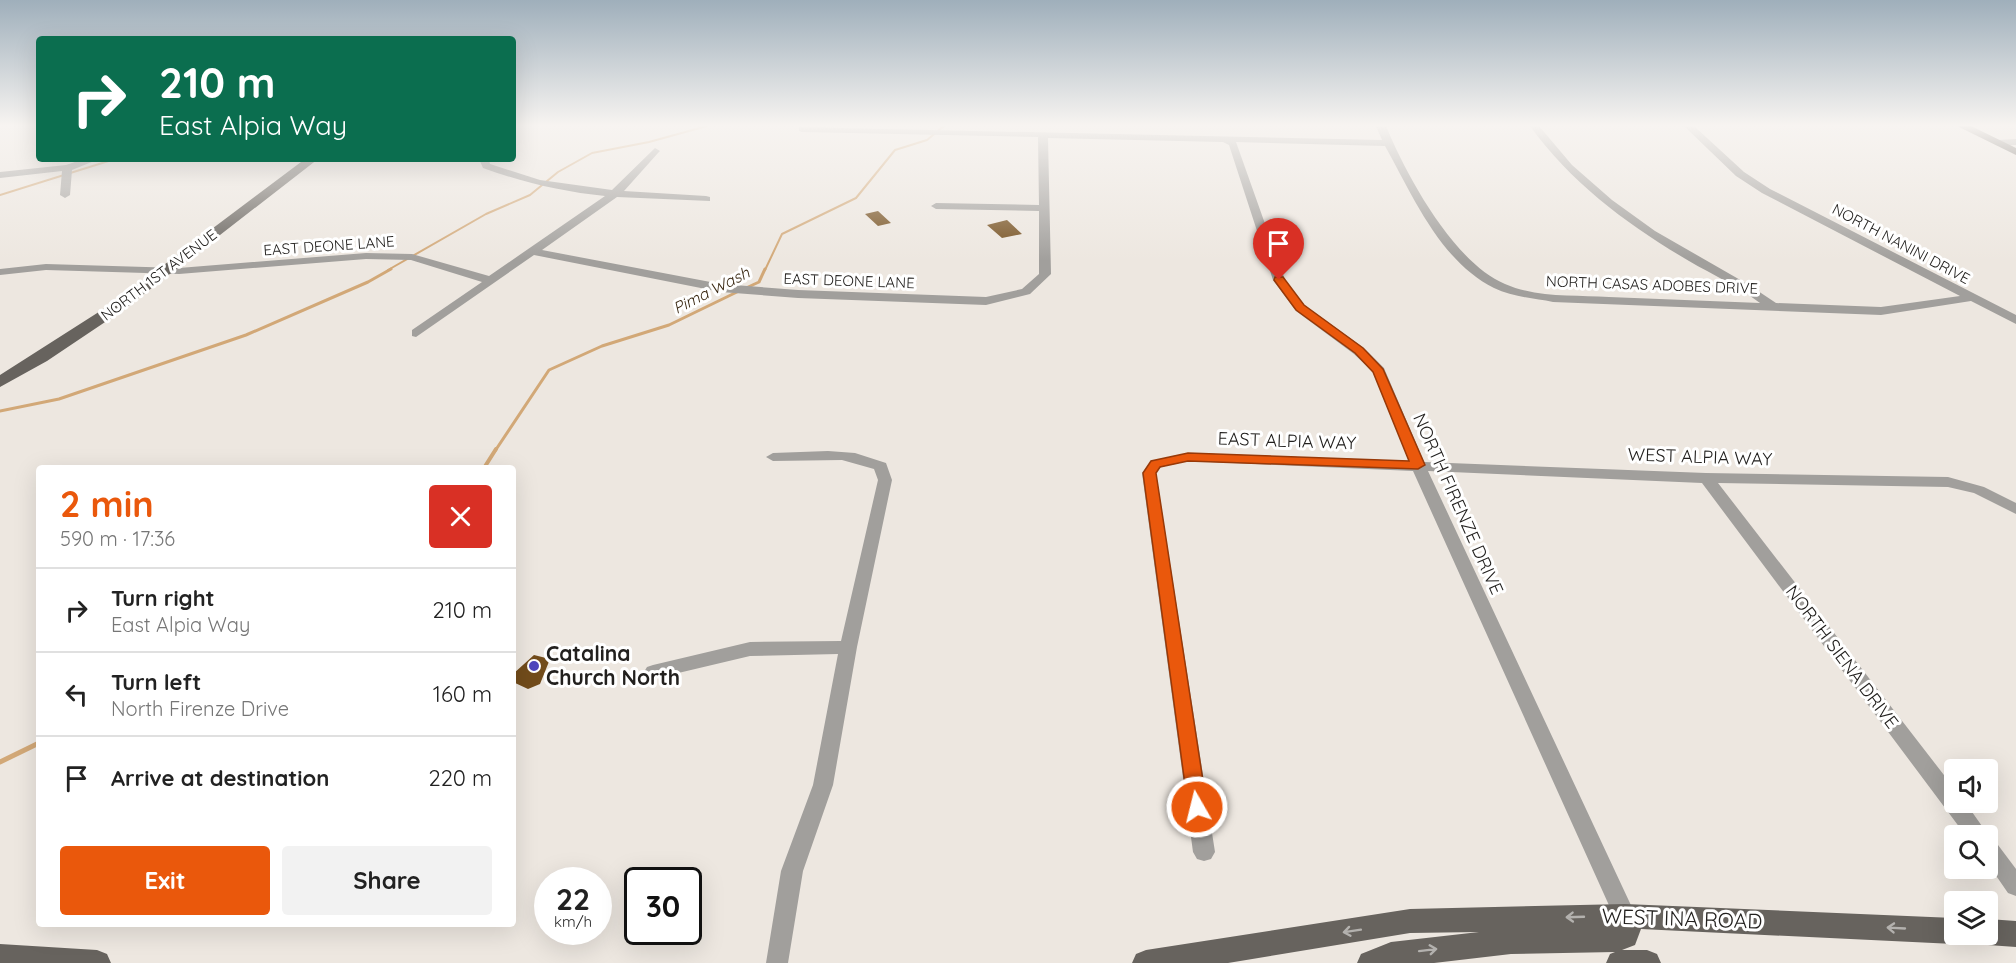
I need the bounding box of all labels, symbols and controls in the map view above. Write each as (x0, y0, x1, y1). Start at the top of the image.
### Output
text: 210 m (159, 56, 276, 109)
icon: right (60, 60, 138, 138)
text: East Alpia Way (159, 108, 347, 142)
street label: NORTH NANINI DRIVE (1829, 199, 1973, 288)
pin (1253, 218, 1304, 280)
street label: NORTH 1ST AVENUE (97, 225, 220, 324)
icon: arrive (1262, 227, 1295, 260)
street label: EAST DEONE LANE (263, 231, 395, 260)
water label: Pima Wash (669, 262, 753, 318)
street label: EAST DEONE LANE (783, 269, 915, 292)
street label: NORTH CASAS ADOBES DRIVE (1546, 271, 1758, 298)
street label: NORTH FIRENZE DRIVE (1408, 410, 1509, 598)
street label: EAST ALPIA WAY (1217, 427, 1357, 454)
street label: WEST ALPIA WAY (1627, 442, 1773, 471)
text: 2 min (60, 481, 154, 526)
button: close (429, 485, 492, 548)
text: 590 m · 17:36 (60, 526, 175, 551)
street label: NORTH SIENA DRIVE (1781, 580, 1904, 733)
text: Turn right (111, 584, 215, 612)
icon: right (60, 594, 93, 627)
text: 210 m (433, 596, 492, 624)
text: East Alpia Way (111, 612, 250, 637)
place label: Catalina Church North (546, 640, 680, 690)
marker: Catalina Church North (527, 659, 541, 673)
text: Turn left (111, 668, 201, 696)
icon: left (60, 678, 93, 711)
text: 160 m (433, 680, 492, 708)
text: North Firenze Drive (111, 696, 289, 721)
map controls (1944, 759, 1998, 945)
button: sound (1944, 759, 1998, 813)
icon: arrive (60, 762, 93, 795)
text: Arrive at destination (111, 764, 329, 792)
text: 220 m (428, 764, 492, 792)
position arrow (1165, 775, 1229, 839)
button: search (1944, 825, 1998, 879)
button: Exit (60, 846, 270, 915)
button: Share (282, 846, 492, 915)
speed limit sign: 30 (624, 867, 702, 945)
text: 22 (556, 880, 590, 918)
button: layers (1944, 891, 1998, 945)
street label: WEST INA ROAD (1601, 902, 1763, 934)
one-way arrow (1566, 911, 1586, 923)
text: km/h (554, 912, 592, 931)
one-way arrow (1887, 923, 1907, 934)
one-way arrow (1343, 926, 1362, 937)
one-way arrow (1417, 945, 1437, 956)

